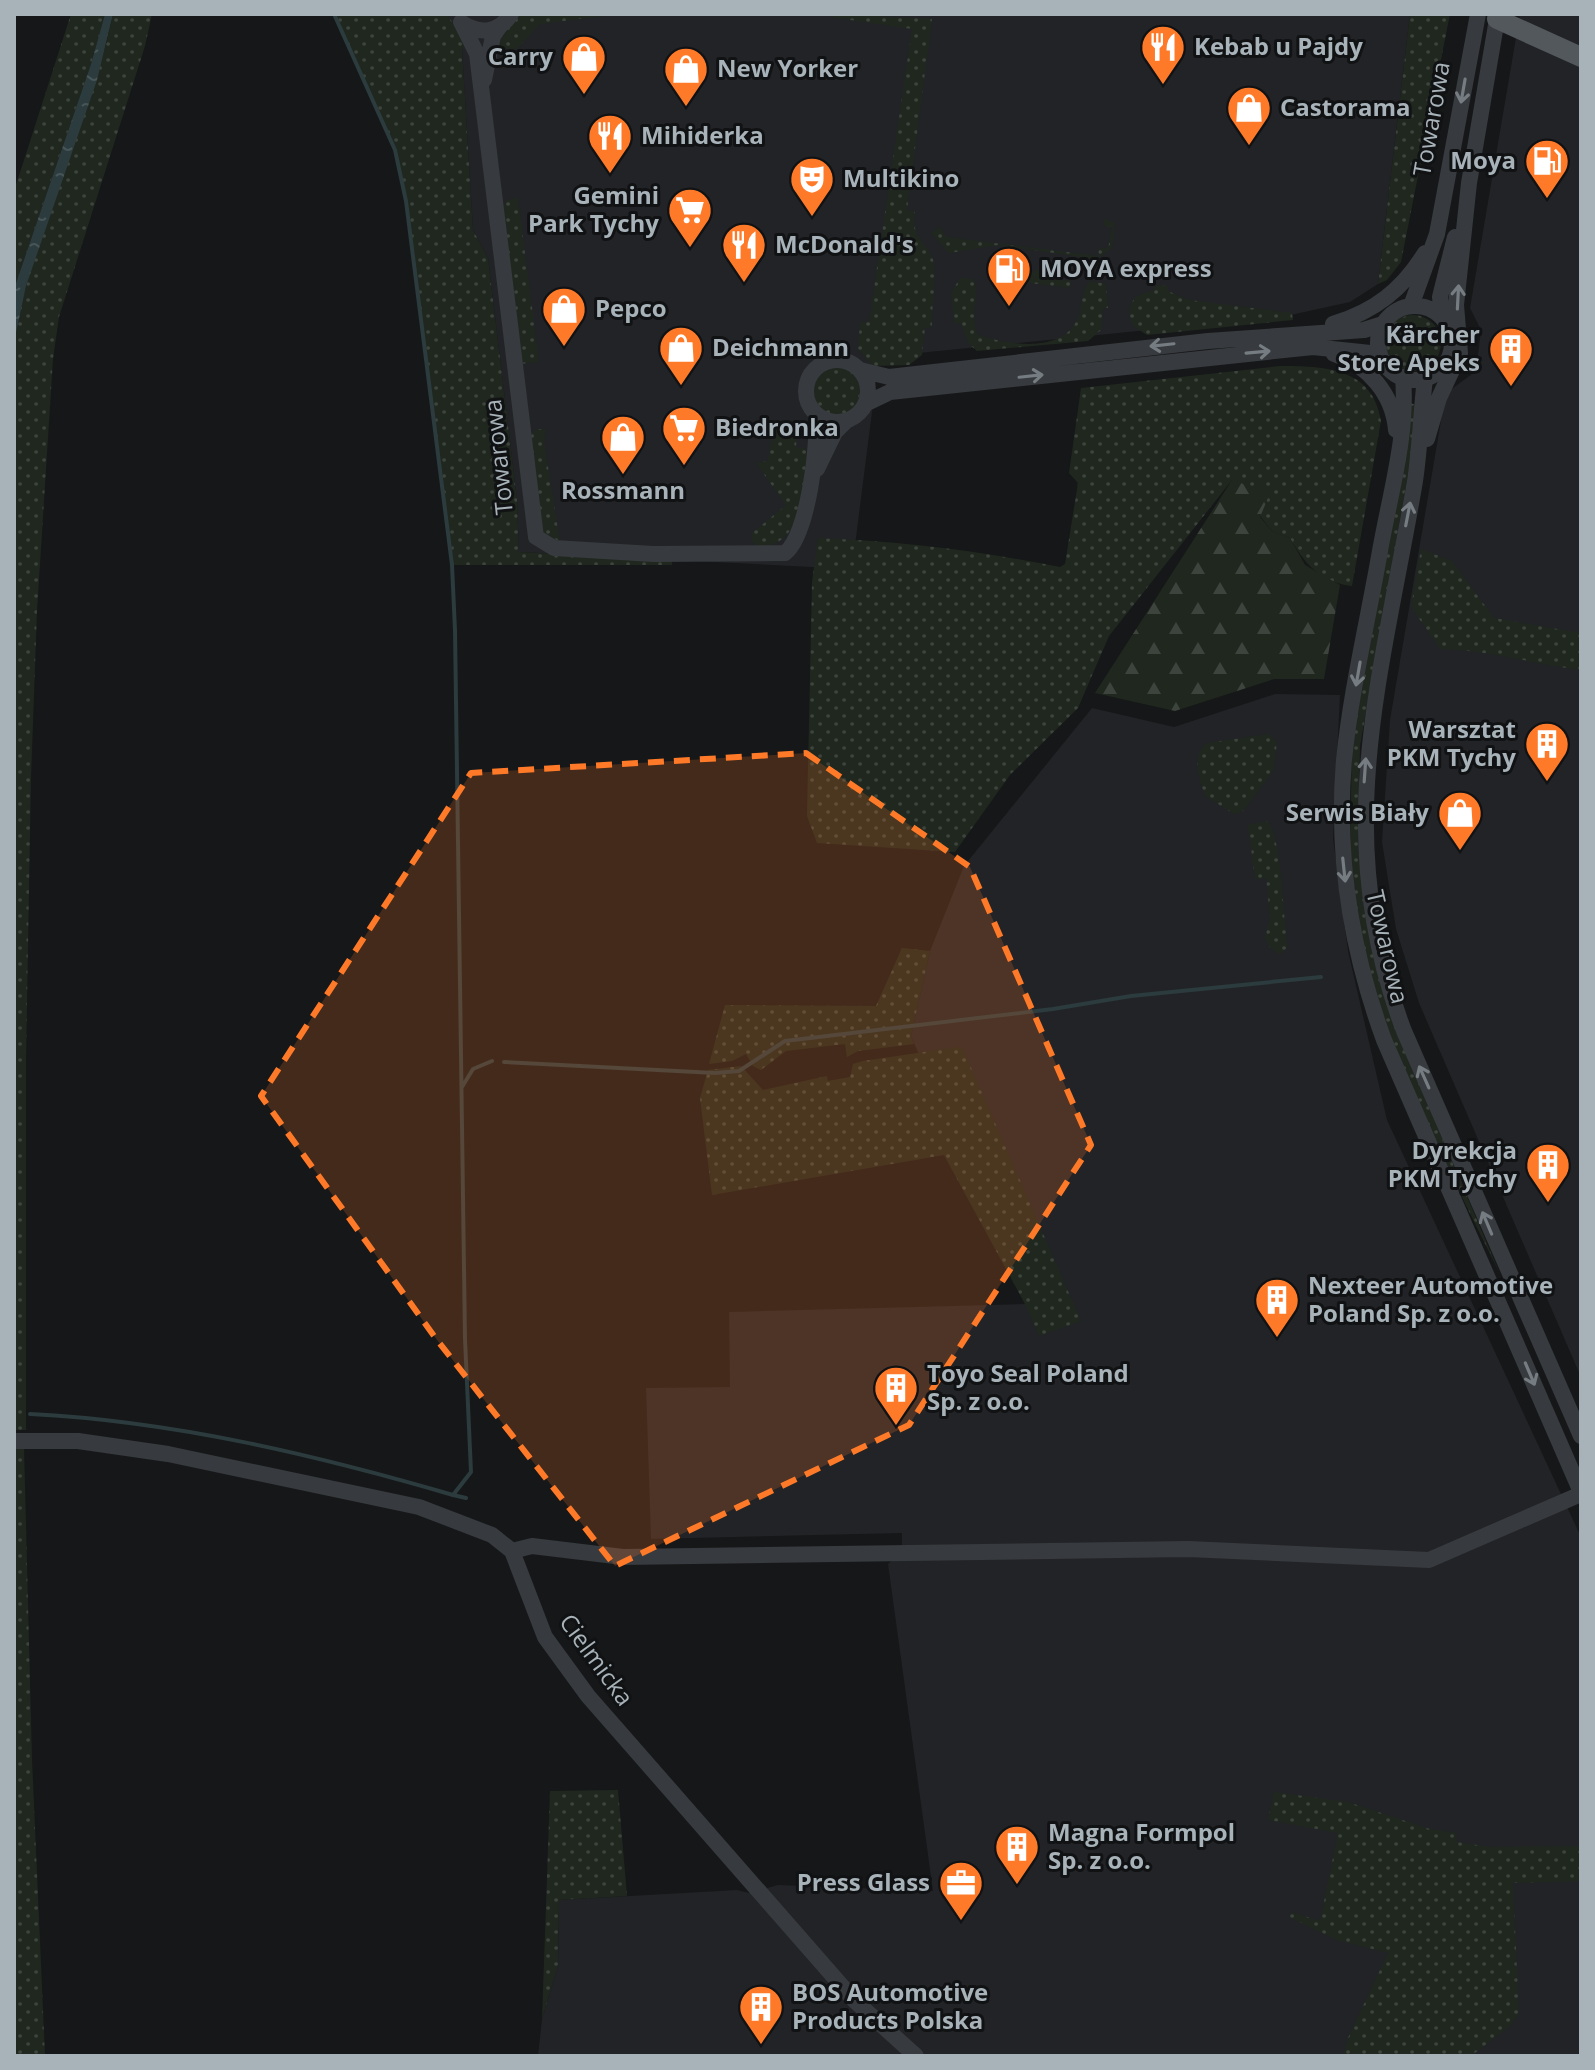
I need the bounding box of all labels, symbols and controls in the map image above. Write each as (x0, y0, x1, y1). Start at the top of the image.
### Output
restaurant icon: Kebab u Pajdy (1139, 23, 1187, 86)
place label: Kebab u Pajdy (1194, 29, 1363, 62)
shop icon: Carry (560, 33, 608, 96)
place label: Carry (488, 39, 553, 72)
shop icon: New Yorker (662, 45, 710, 108)
place label: New Yorker (717, 51, 858, 84)
street label: Towarowa (1404, 59, 1457, 179)
one-way arrow (1455, 77, 1470, 103)
shop icon: Castorama (1225, 84, 1273, 147)
place label: Castorama (1280, 90, 1410, 123)
restaurant icon: Mihiderka (586, 112, 634, 175)
place label: Mihiderka (641, 118, 764, 151)
fuel station icon: Moya (1523, 137, 1571, 200)
place label: Moya (1450, 143, 1516, 176)
theatre icon: Multikino (788, 155, 836, 218)
place label: Multikino (843, 161, 959, 194)
place label: Gemini Park Tychy (528, 178, 659, 239)
supermarket icon: Gemini Park Tychy (666, 186, 714, 249)
restaurant icon: McDonald's (720, 221, 768, 284)
place label: McDonald's (775, 227, 914, 260)
fuel station icon: MOYA express (985, 245, 1033, 308)
place label: MOYA express (1040, 251, 1212, 284)
one-way arrow (1451, 284, 1466, 311)
shop icon: Pepco (540, 285, 588, 348)
place label: Pepco (595, 291, 667, 324)
place label: Kärcher Store Apeks (1337, 317, 1480, 378)
shop icon: Deichmann (657, 324, 705, 387)
building icon: Kärcher Store Apeks (1487, 325, 1535, 388)
place label: Deichmann (712, 330, 849, 363)
one-way arrow (1149, 338, 1175, 353)
one-way arrow (1244, 345, 1271, 360)
one-way arrow (1017, 368, 1043, 383)
street label: Towarowa (475, 398, 520, 516)
supermarket icon: Biedronka (660, 404, 708, 467)
place label: Biedronka (715, 410, 839, 443)
shop icon: Rossmann (599, 413, 647, 476)
place label: Rossmann (561, 473, 685, 506)
one-way arrow (1402, 501, 1417, 527)
one-way arrow (1350, 661, 1365, 686)
place label: Warsztat PKM Tychy (1387, 712, 1516, 773)
building icon: Warsztat PKM Tychy (1523, 720, 1571, 783)
one-way arrow (1358, 757, 1373, 784)
shop icon: Serwis Biały (1436, 789, 1484, 852)
place label: Serwis Biały (1286, 795, 1429, 828)
one-way arrow (1337, 856, 1352, 882)
street label: Towarowa (1359, 887, 1418, 1007)
one-way arrow (1416, 1065, 1431, 1089)
place label: Dyrekcja PKM Tychy (1388, 1133, 1517, 1194)
building icon: Dyrekcja PKM Tychy (1524, 1141, 1572, 1204)
one-way arrow (1479, 1211, 1494, 1236)
place label: Nexteer Automotive Poland Sp. z o.o. (1308, 1268, 1553, 1329)
building icon: Nexteer Automotive Poland Sp. z o.o. (1253, 1276, 1301, 1339)
place label: Toyo Seal Poland Sp. z o.o. (927, 1356, 1129, 1417)
one-way arrow (1524, 1361, 1539, 1386)
building icon: Toyo Seal Poland Sp. z o.o. (872, 1364, 920, 1427)
street label: Cielmicka (553, 1606, 642, 1712)
place label: Magna Formpol Sp. z o.o. (1048, 1815, 1235, 1876)
building icon: Magna Formpol Sp. z o.o. (993, 1823, 1041, 1886)
office icon: Press Glass (937, 1859, 985, 1922)
place label: Press Glass (797, 1865, 930, 1898)
place label: BOS Automotive Products Polska (792, 1975, 988, 2036)
building icon: BOS Automotive Products Polska (737, 1983, 785, 2046)

